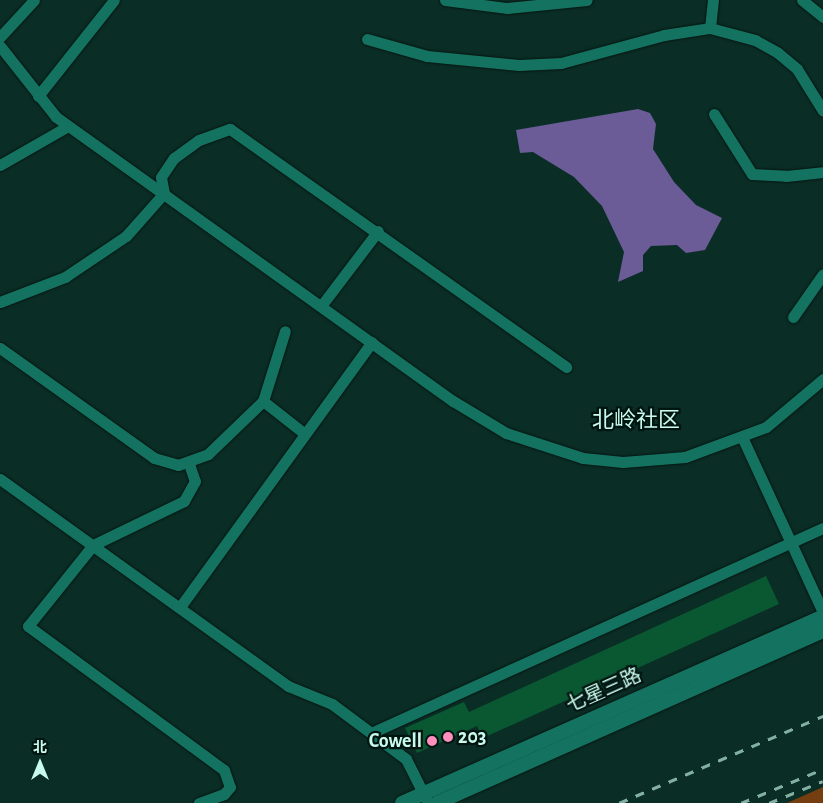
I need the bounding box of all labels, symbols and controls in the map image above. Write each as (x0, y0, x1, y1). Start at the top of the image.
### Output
district label: 北岭社区 (592, 408, 680, 434)
street label: 七星三路 (563, 664, 645, 718)
place label: 203 (458, 725, 486, 749)
place label: Cowell (369, 729, 422, 753)
marker: 203 (442, 731, 454, 743)
marker: Cowell (426, 735, 438, 747)
north arrow (15, 738, 65, 788)
text: 北 (33, 741, 47, 755)

